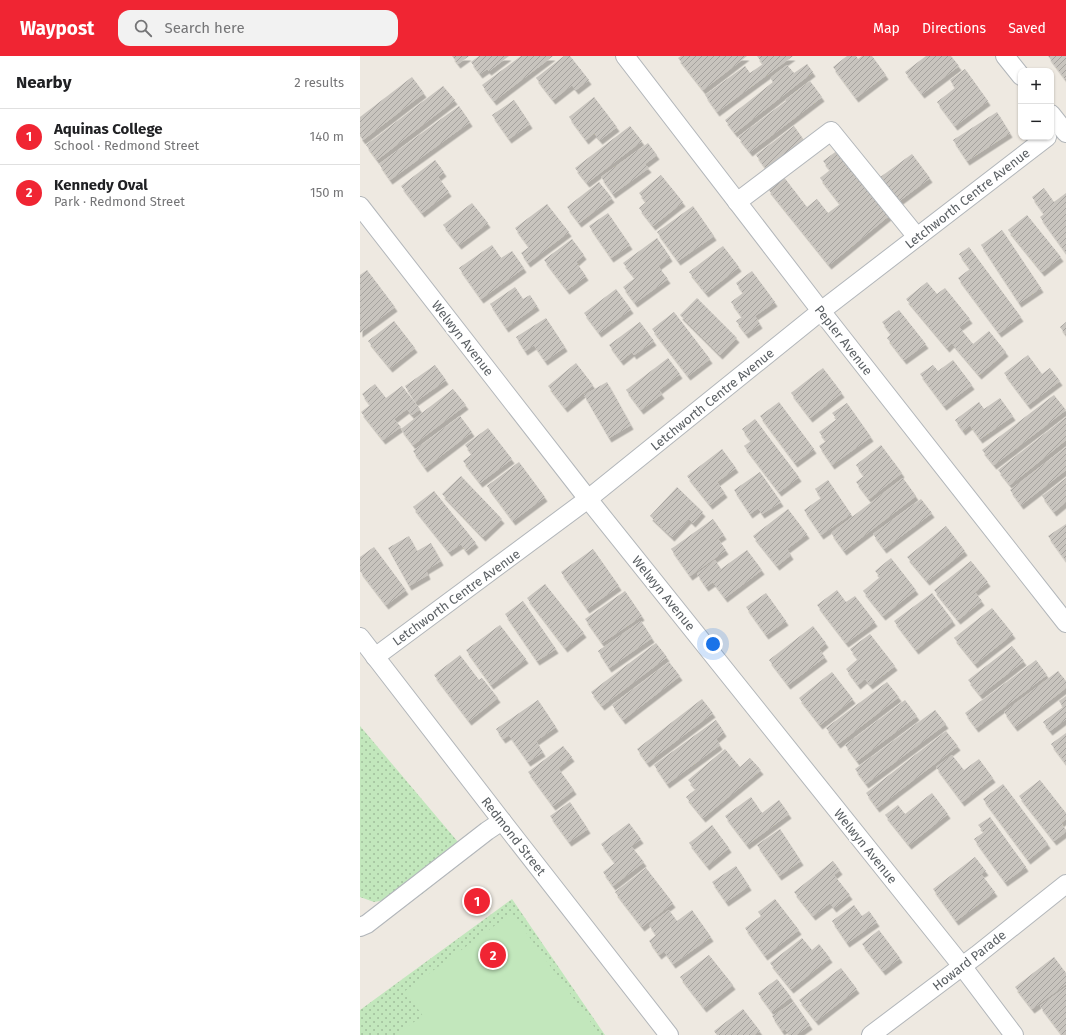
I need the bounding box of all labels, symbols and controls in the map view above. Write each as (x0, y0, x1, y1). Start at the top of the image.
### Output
search box (118, 10, 398, 46)
text: Waypost (20, 17, 94, 40)
icon: search (132, 17, 154, 39)
text: Search here (164, 19, 245, 37)
text: Map (873, 20, 900, 37)
text: Directions (922, 20, 986, 37)
text: Saved (1008, 20, 1046, 37)
map controls (1018, 68, 1054, 140)
button: + (1018, 68, 1054, 104)
text: Nearby (16, 72, 71, 93)
text: 2 results (294, 75, 344, 90)
button: − (1018, 104, 1054, 140)
text: Aquinas College (54, 120, 163, 138)
text: 1 (26, 129, 32, 144)
text: 140 m (310, 129, 344, 144)
text: School · Redmond Street (54, 138, 199, 153)
street label: Letchworth Centre Avenue (902, 145, 1033, 252)
text: Kennedy Oval (54, 176, 148, 194)
text: 2 (26, 185, 32, 200)
text: 150 m (310, 185, 344, 200)
text: Park · Redmond Street (54, 194, 185, 209)
street label: Welwyn Avenue (429, 298, 497, 379)
street label: Pepler Avenue (812, 302, 876, 378)
street label: Letchworth Centre Avenue (648, 345, 777, 454)
street label: Letchworth Centre Avenue (390, 546, 523, 649)
street label: Welwyn Avenue (629, 553, 698, 634)
your location (703, 634, 723, 654)
street label: Redmond Street (478, 794, 549, 879)
street label: Welwyn Avenue (831, 806, 900, 887)
pin: 1 (464, 886, 490, 916)
street label: Howard Parade (930, 927, 1009, 994)
pin: 2 (480, 940, 506, 970)

